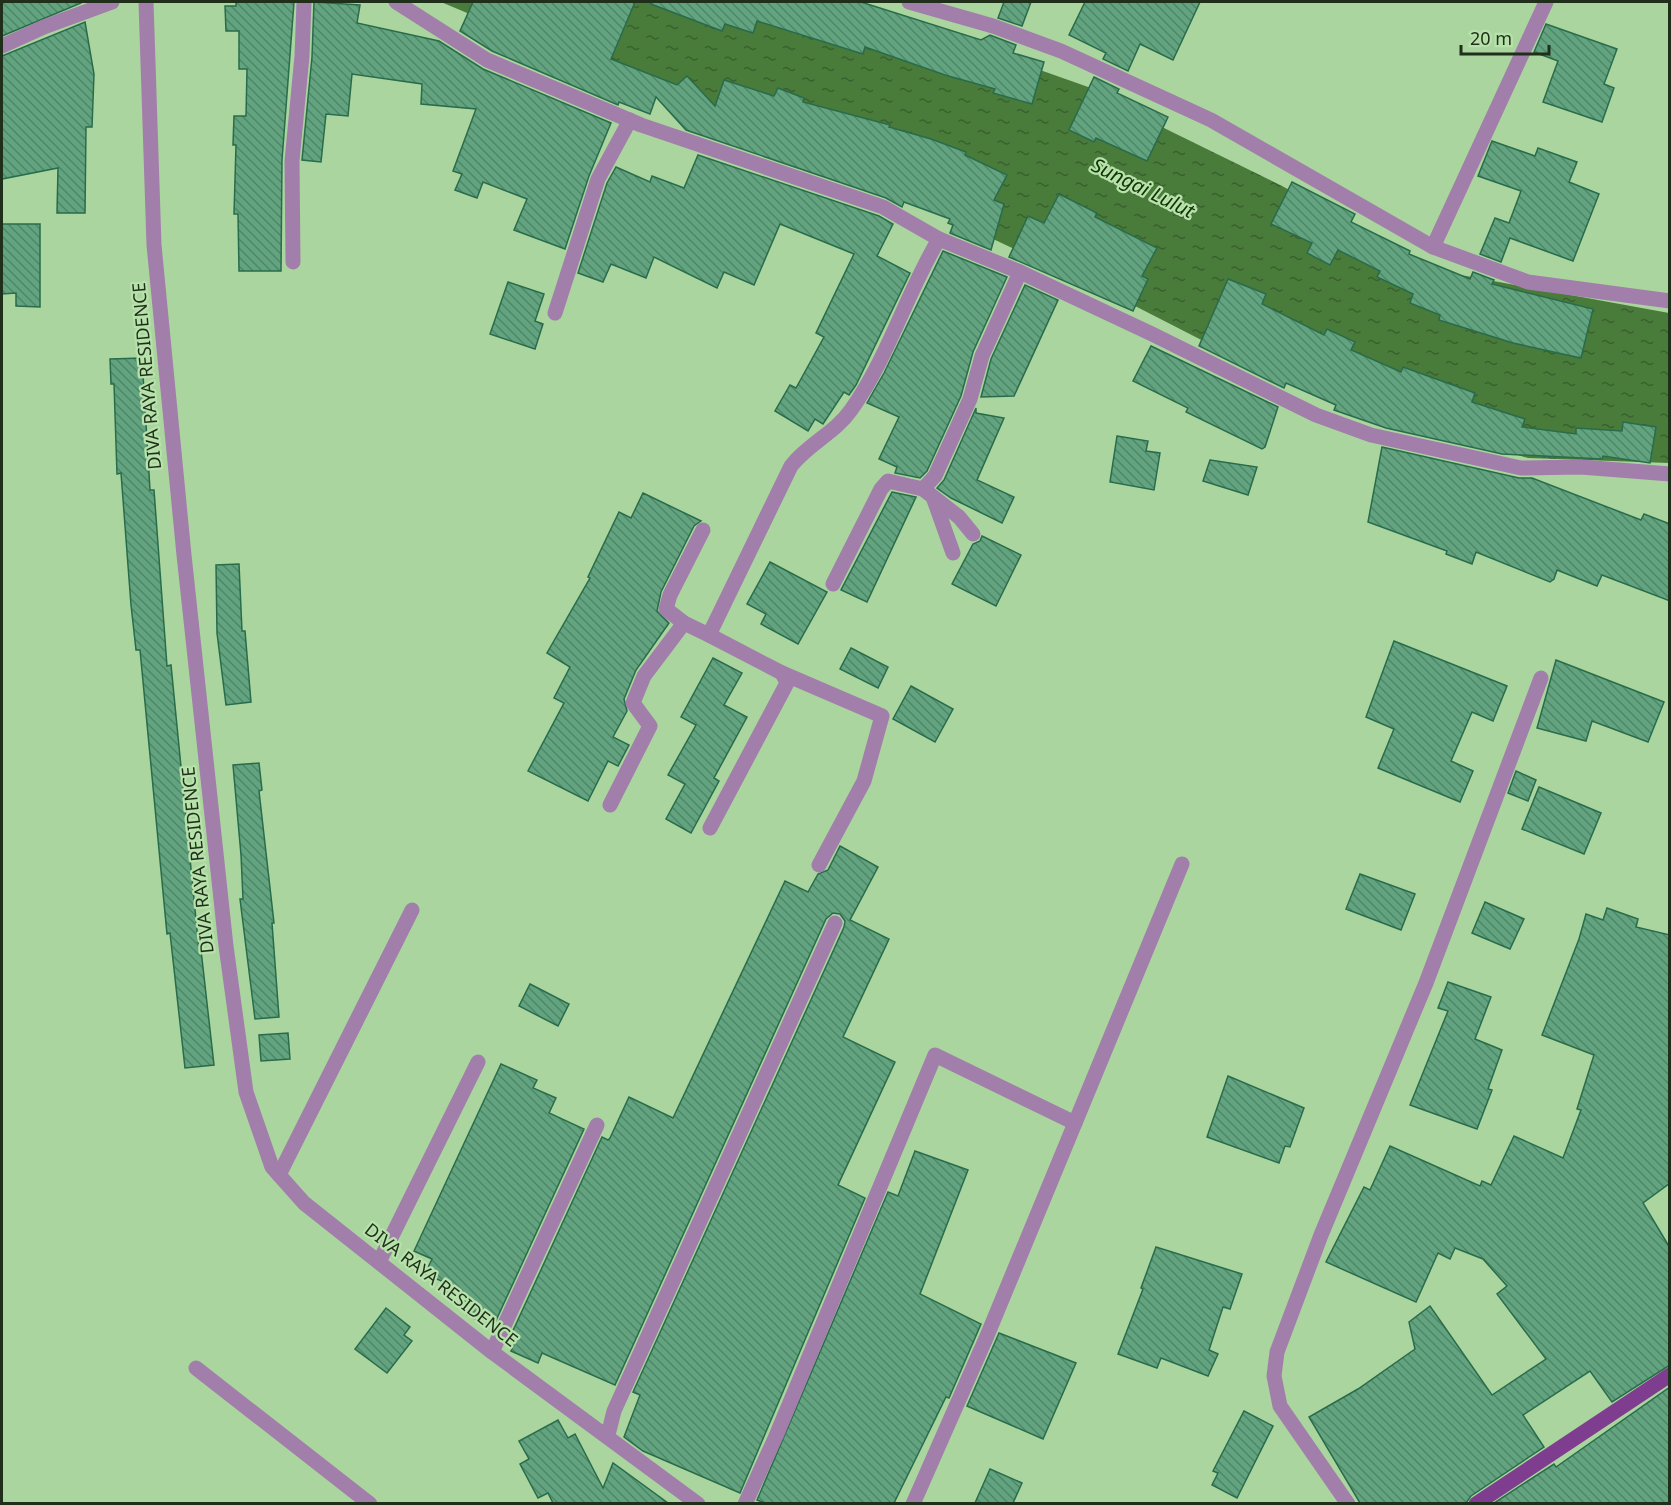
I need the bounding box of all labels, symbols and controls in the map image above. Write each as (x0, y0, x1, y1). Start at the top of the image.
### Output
scale bar (1461, 18, 1550, 56)
text: 20 m (1470, 26, 1512, 50)
water label: Sungai Lulut (1087, 151, 1200, 225)
street label: DIVA RAYA RESIDENCE (126, 281, 166, 471)
street label: DIVA RAYA RESIDENCE (175, 765, 219, 955)
street label: DIVA RAYA RESIDENCE (360, 1217, 523, 1351)

